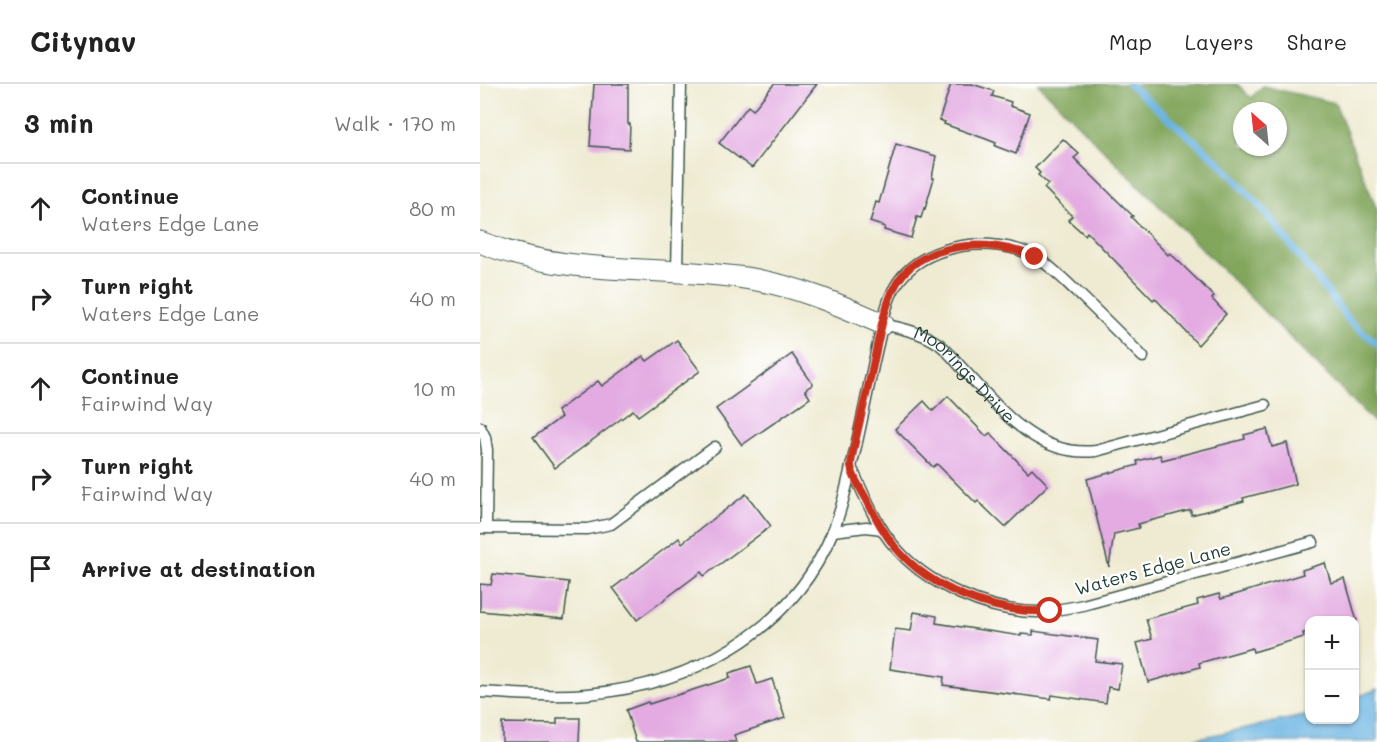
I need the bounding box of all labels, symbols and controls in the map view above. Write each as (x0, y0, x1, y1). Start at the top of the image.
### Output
text: Citynav (30, 23, 136, 59)
text: Map (1109, 28, 1152, 55)
text: Layers (1185, 28, 1254, 55)
text: Share (1287, 28, 1347, 55)
north arrow (1233, 102, 1287, 156)
text: 3 min (24, 106, 93, 140)
text: Walk · 170 m (334, 110, 456, 136)
text: Continue (81, 181, 179, 210)
icon: ahead (24, 192, 57, 225)
text: 80 m (409, 195, 456, 221)
text: Waters Edge Lane (81, 210, 259, 236)
route end (1021, 243, 1047, 269)
text: Turn right (81, 271, 193, 300)
icon: right (24, 282, 57, 315)
text: 40 m (410, 285, 456, 311)
text: Waters Edge Lane (81, 300, 259, 326)
street label: Moorings Drive (911, 320, 1021, 428)
text: Continue (81, 361, 179, 390)
icon: ahead (24, 372, 57, 405)
text: 10 m (412, 375, 456, 401)
text: Fairwind Way (81, 390, 213, 416)
text: Turn right (81, 451, 193, 480)
icon: right (24, 462, 57, 495)
text: 40 m (410, 465, 456, 491)
text: Fairwind Way (81, 480, 213, 506)
street label: Waters Edge Lane (1072, 536, 1233, 600)
icon: arrive (24, 552, 57, 585)
text: Arrive at destination (81, 554, 316, 583)
route start (1036, 597, 1062, 623)
map controls (1305, 616, 1359, 724)
button: + (1305, 616, 1359, 670)
button: − (1305, 670, 1359, 724)

